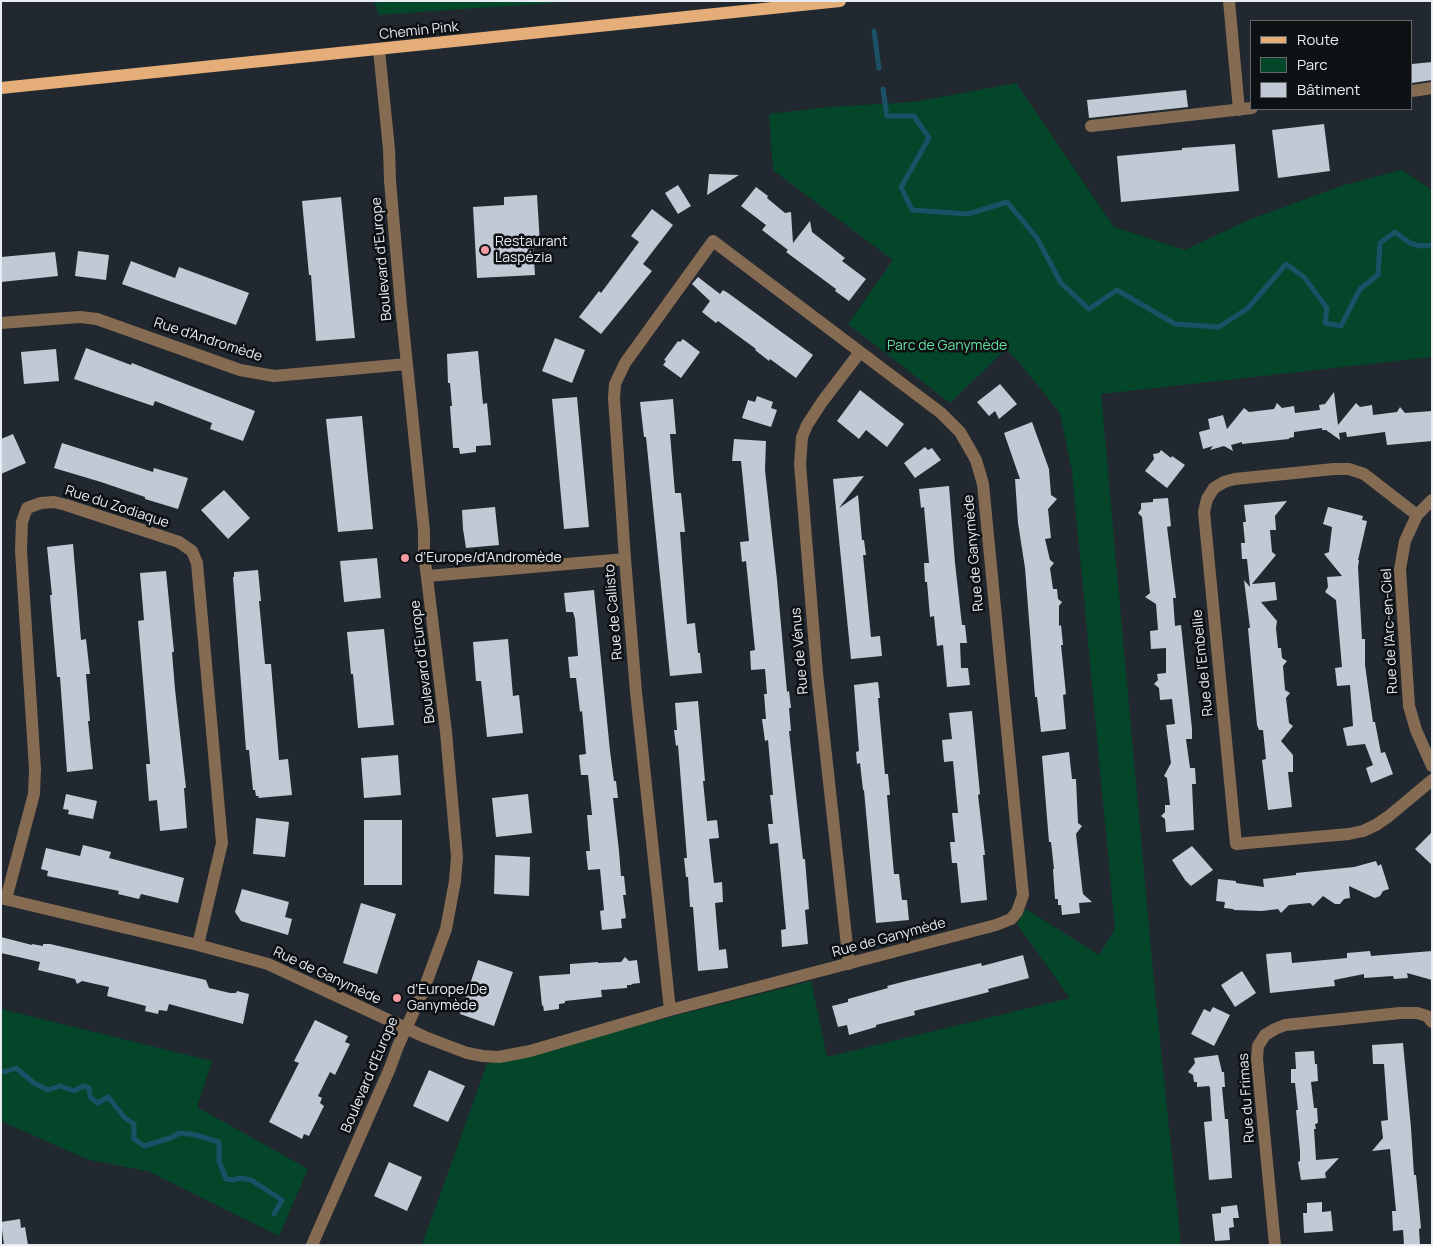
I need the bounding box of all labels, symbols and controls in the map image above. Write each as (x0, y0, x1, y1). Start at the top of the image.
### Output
street label: Chemin Pink (379, 18, 459, 44)
legend (1250, 20, 1413, 110)
text: Route (1297, 29, 1339, 50)
text: Parc (1297, 54, 1328, 75)
text: Bâtiment (1297, 79, 1360, 100)
street label: Boulevard d'Europe (368, 196, 396, 322)
place label: Restaurant Laspézia (495, 234, 568, 266)
marker: Restaurant Laspézia (479, 244, 491, 256)
street label: Rue d'Andromède (152, 315, 264, 365)
park label: Parc de Ganymède (887, 338, 1007, 354)
street label: Rue du Zodiaque (63, 482, 171, 532)
street label: Rue de Ganymède (961, 494, 987, 612)
place label: d'Europe/d'Andromède (415, 550, 562, 566)
marker: d'Europe/d'Andromède (399, 552, 411, 564)
street label: Rue de Callisto (601, 563, 627, 661)
street label: Rue de l'Arc-en-Ciel (1378, 568, 1402, 694)
street label: Boulevard d'Europe (407, 599, 439, 725)
street label: Rue de Vénus (788, 607, 812, 695)
street label: Rue de l'Embellie (1189, 609, 1217, 717)
street label: Rue de Ganymède (830, 915, 948, 961)
street label: Rue de Ganymède (270, 944, 384, 1008)
place label: d'Europe/De Ganymède (407, 982, 487, 1014)
marker: d'Europe/De Ganymède (391, 992, 403, 1004)
street label: Boulevard d'Europe (338, 1015, 402, 1135)
street label: Rue du Frimas (1235, 1053, 1259, 1143)

